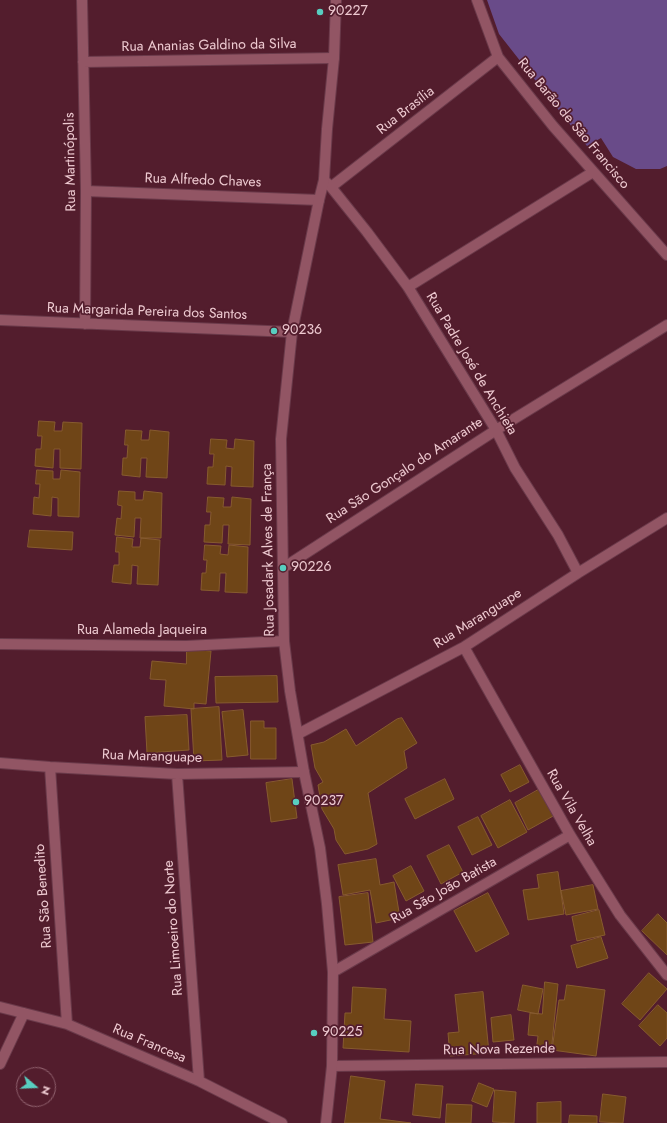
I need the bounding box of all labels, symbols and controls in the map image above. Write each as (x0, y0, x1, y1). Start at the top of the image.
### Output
place label: 90227 (328, 4, 368, 20)
marker: 90227 (315, 7, 325, 17)
street label: Rua Ananias Galdino da Silva (121, 36, 297, 56)
street label: Rua Barão de São Francisco (513, 55, 633, 193)
street label: Rua Brasília (374, 83, 438, 139)
street label: Rua Martinópolis (62, 112, 80, 212)
street label: Rua Alfredo Chaves (144, 171, 262, 191)
street label: Rua Padre José de Anchieta (422, 290, 520, 438)
street label: Rua Margarida Pereira dos Santos (47, 300, 247, 324)
place label: 90236 (282, 323, 322, 339)
marker: 90236 (269, 326, 279, 336)
street label: Rua São Gonçalo do Amarante (324, 414, 486, 528)
street label: Rua Josadark Alves de França (259, 463, 279, 637)
place label: 90226 (291, 560, 331, 576)
marker: 90226 (278, 563, 288, 573)
street label: Rua Maranguape (431, 585, 525, 653)
street label: Rua Alameda Jaqueira (77, 623, 207, 639)
street label: Rua Maranguape (102, 747, 202, 767)
street label: Rua Vila Velha (542, 767, 600, 849)
place label: 90237 (304, 794, 343, 810)
marker: 90237 (291, 797, 301, 807)
street label: Rua São Benedito (32, 843, 56, 949)
street label: Rua São João Batista (388, 854, 500, 928)
street label: Rua Limoeiro do Norte (161, 860, 187, 996)
street label: Rua Francesa (110, 1021, 188, 1067)
place label: 90225 (322, 1025, 362, 1041)
marker: 90225 (309, 1028, 319, 1038)
street label: Rua Nova Rezende (443, 1041, 555, 1059)
north arrow (16, 1067, 56, 1107)
text: N (37, 1084, 55, 1097)

